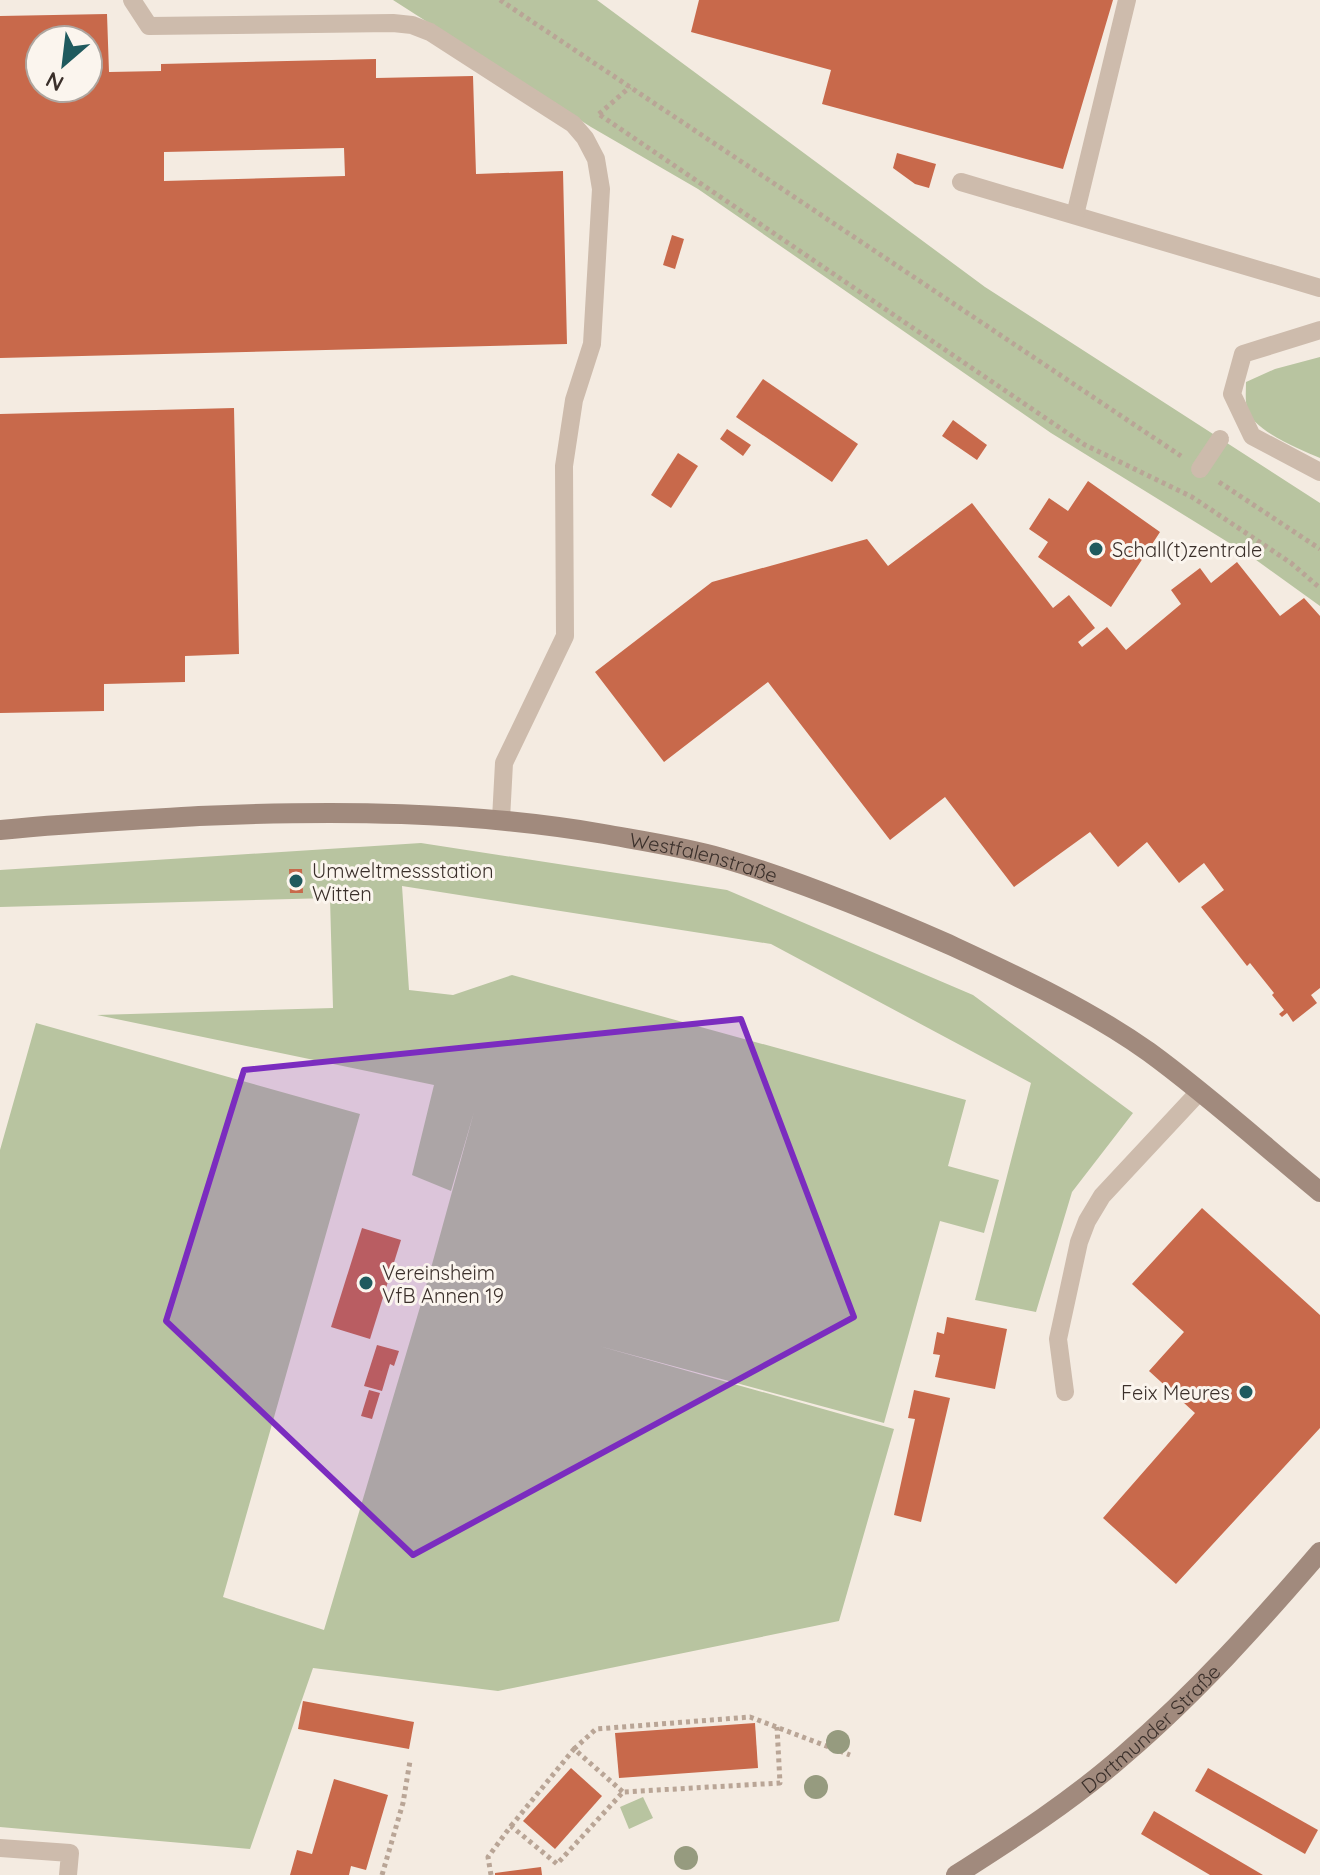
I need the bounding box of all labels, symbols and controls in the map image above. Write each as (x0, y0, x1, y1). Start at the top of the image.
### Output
north arrow (24, 24, 104, 104)
text: N (41, 66, 68, 98)
place label: Schall(t)zentrale (1112, 537, 1262, 562)
marker: Schall(t)zentrale (1087, 540, 1105, 558)
street label: Westfalenstraße (628, 826, 781, 887)
place label: Umweltmessstation Witten (312, 858, 493, 906)
marker: Umweltmessstation Witten (287, 872, 305, 890)
place label: Vereinsheim VfB Annen 19 (382, 1260, 504, 1308)
marker: Vereinsheim VfB Annen 19 (357, 1274, 375, 1292)
place label: Feix Meures (1121, 1380, 1230, 1405)
marker: Feix Meures (1237, 1383, 1255, 1401)
street label: Dortmunder Straße (1076, 1659, 1225, 1798)

